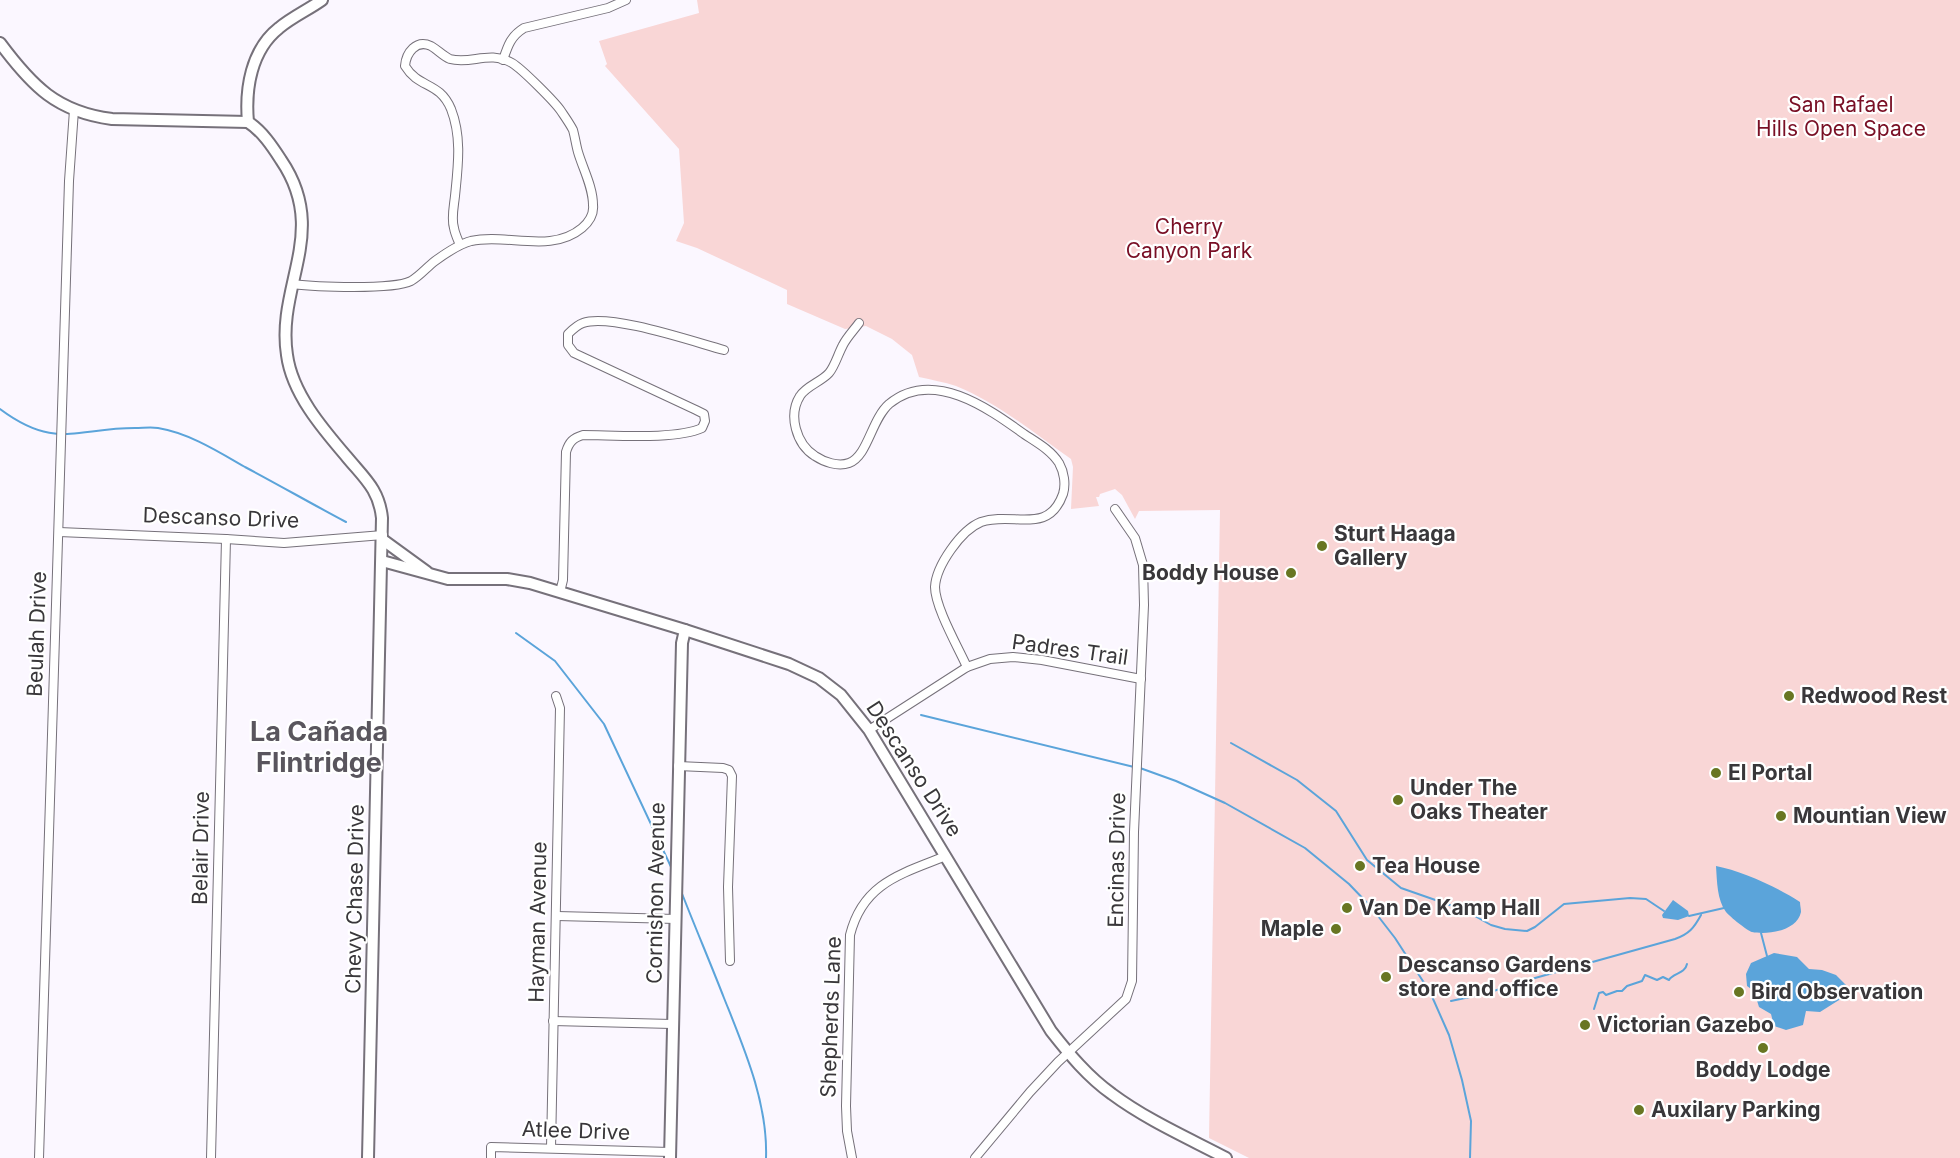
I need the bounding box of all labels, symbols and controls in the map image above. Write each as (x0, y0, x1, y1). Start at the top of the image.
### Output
park label: San Rafael Hills Open Space (1756, 92, 1926, 141)
park label: Cherry Canyon Park (1126, 214, 1253, 263)
street label: Descanso Drive (142, 502, 300, 533)
place label: Sturt Haaga Gallery (1334, 521, 1456, 570)
marker: Sturt Haaga Gallery (1315, 539, 1329, 553)
place label: Boddy House (1142, 560, 1279, 585)
marker: Boddy House (1284, 566, 1298, 580)
street label: Beulah Drive (22, 571, 51, 697)
street label: Padres Trail (1010, 629, 1130, 670)
place label: Redwood Rest (1801, 683, 1948, 708)
marker: Redwood Rest (1782, 689, 1796, 703)
street label: Descanso Drive (861, 696, 968, 841)
district label: La Cañada Flintridge (250, 715, 388, 779)
place label: El Portal (1728, 760, 1812, 785)
marker: El Portal (1709, 766, 1723, 780)
place label: Under The Oaks Theater (1410, 775, 1548, 824)
street label: Belair Drive (187, 791, 214, 905)
street label: Encinas Drive (1103, 792, 1130, 928)
marker: Under The Oaks Theater (1391, 793, 1405, 807)
street label: Cornishon Avenue (641, 802, 670, 984)
place label: Mountian View (1793, 803, 1947, 828)
street label: Chevy Chase Drive (340, 804, 369, 994)
marker: Mountian View (1774, 809, 1788, 823)
street label: Hayman Avenue (524, 841, 551, 1003)
place label: Tea House (1372, 853, 1480, 878)
marker: Tea House (1353, 859, 1367, 873)
place label: Van De Kamp Hall (1359, 895, 1540, 920)
marker: Van De Kamp Hall (1340, 901, 1354, 915)
place label: Maple (1261, 916, 1324, 941)
marker: Maple (1329, 922, 1343, 936)
street label: Shepherds Lane (815, 936, 846, 1098)
place label: Descanso Gardens store and office (1398, 952, 1591, 1001)
marker: Descanso Gardens store and office (1379, 970, 1393, 984)
place label: Bird Observation (1751, 979, 1923, 1004)
marker: Bird Observation (1732, 985, 1746, 999)
place label: Victorian Gazebo (1597, 1012, 1774, 1037)
marker: Victorian Gazebo (1578, 1018, 1592, 1032)
marker: Boddy Lodge (1756, 1041, 1770, 1055)
place label: Boddy Lodge (1696, 1057, 1830, 1082)
place label: Auxilary Parking (1651, 1097, 1821, 1122)
marker: Auxilary Parking (1632, 1103, 1646, 1117)
street label: Atlee Drive (521, 1116, 631, 1145)

